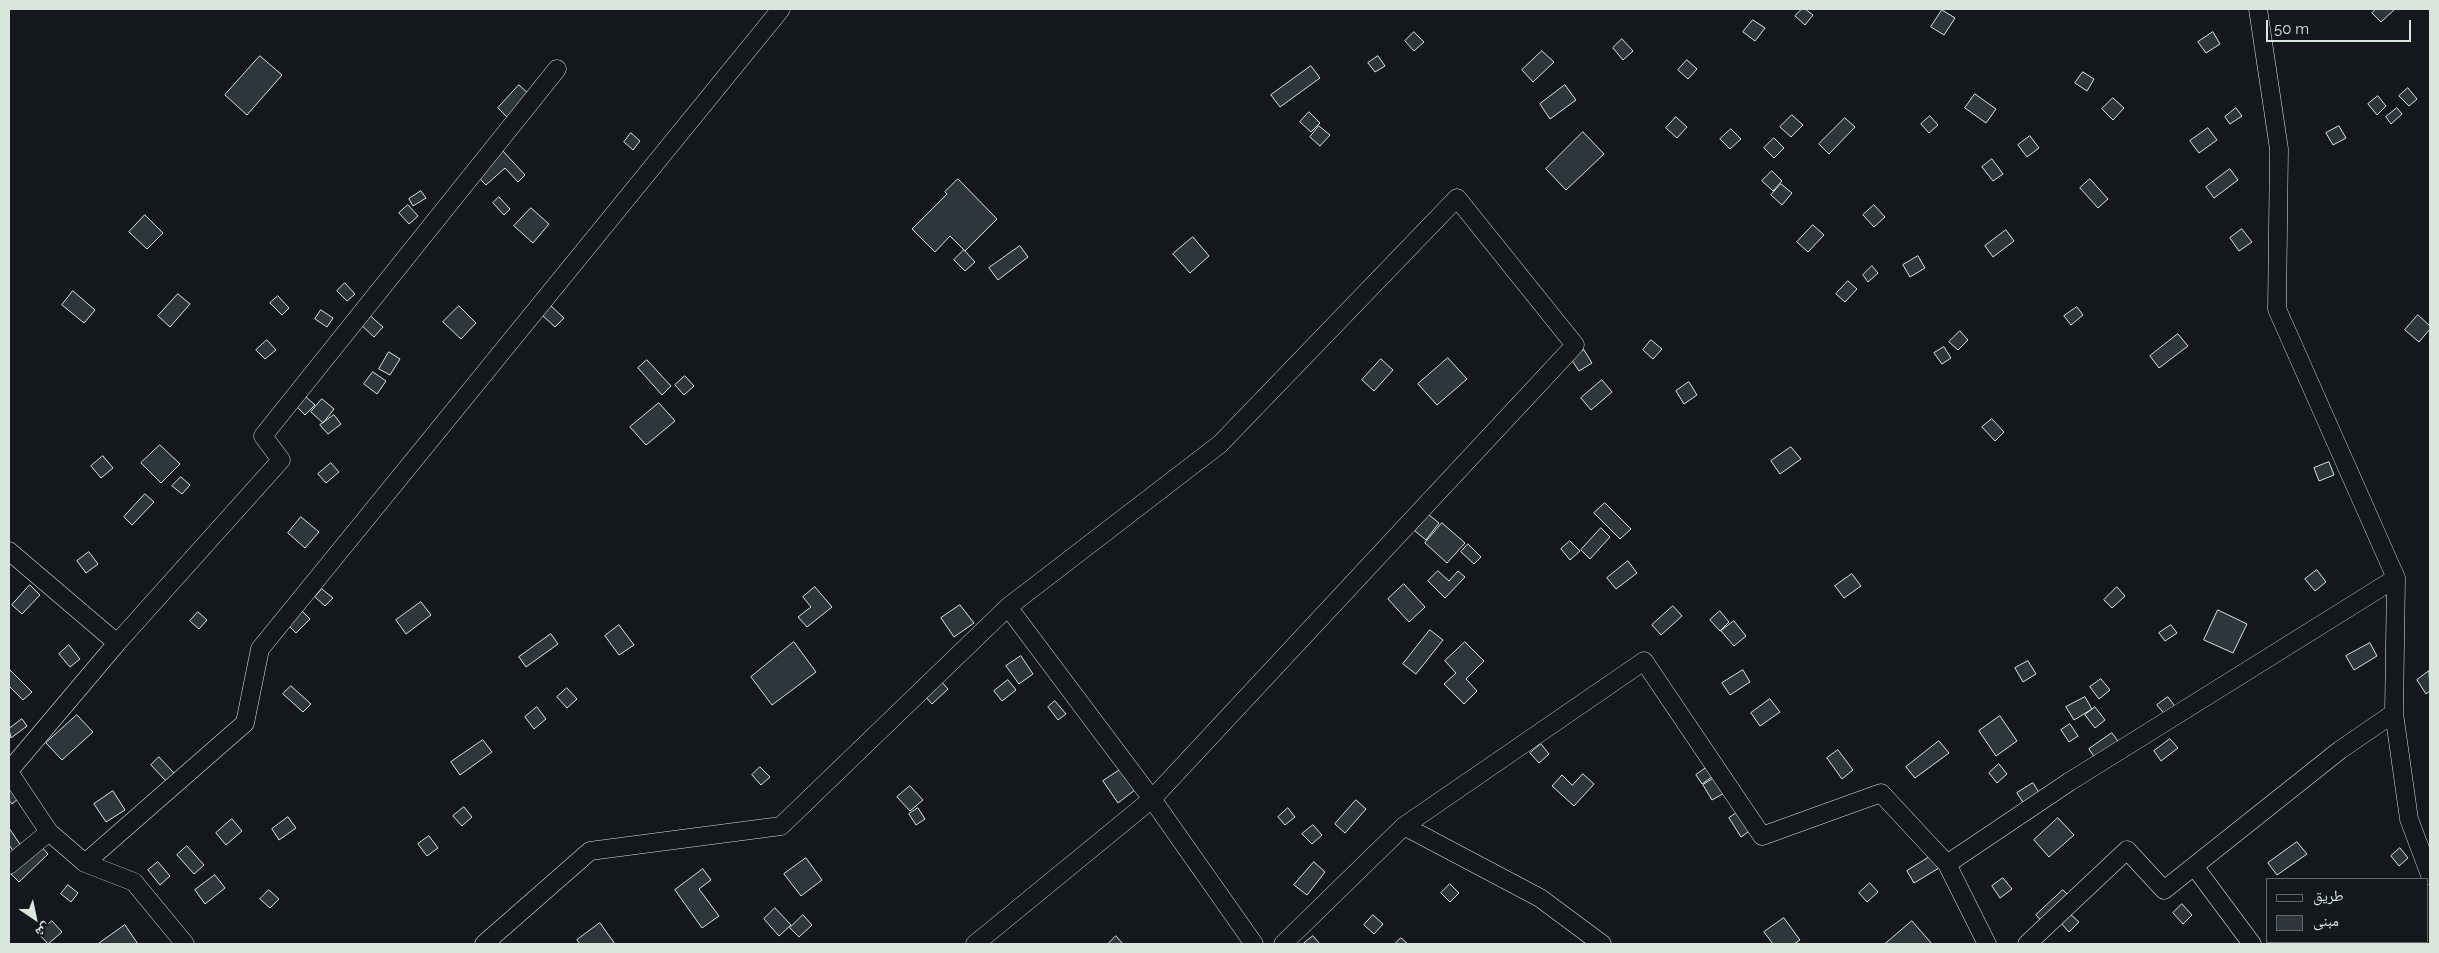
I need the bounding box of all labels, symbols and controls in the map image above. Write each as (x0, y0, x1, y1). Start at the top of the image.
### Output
scale bar (2269, 10, 2414, 42)
text: 50 m (2274, 20, 2309, 38)
legend (2266, 878, 2429, 943)
text: طريق (2313, 887, 2344, 905)
north arrow (10, 893, 60, 943)
text: مبنى (2313, 912, 2339, 930)
text: ش (33, 920, 54, 941)

